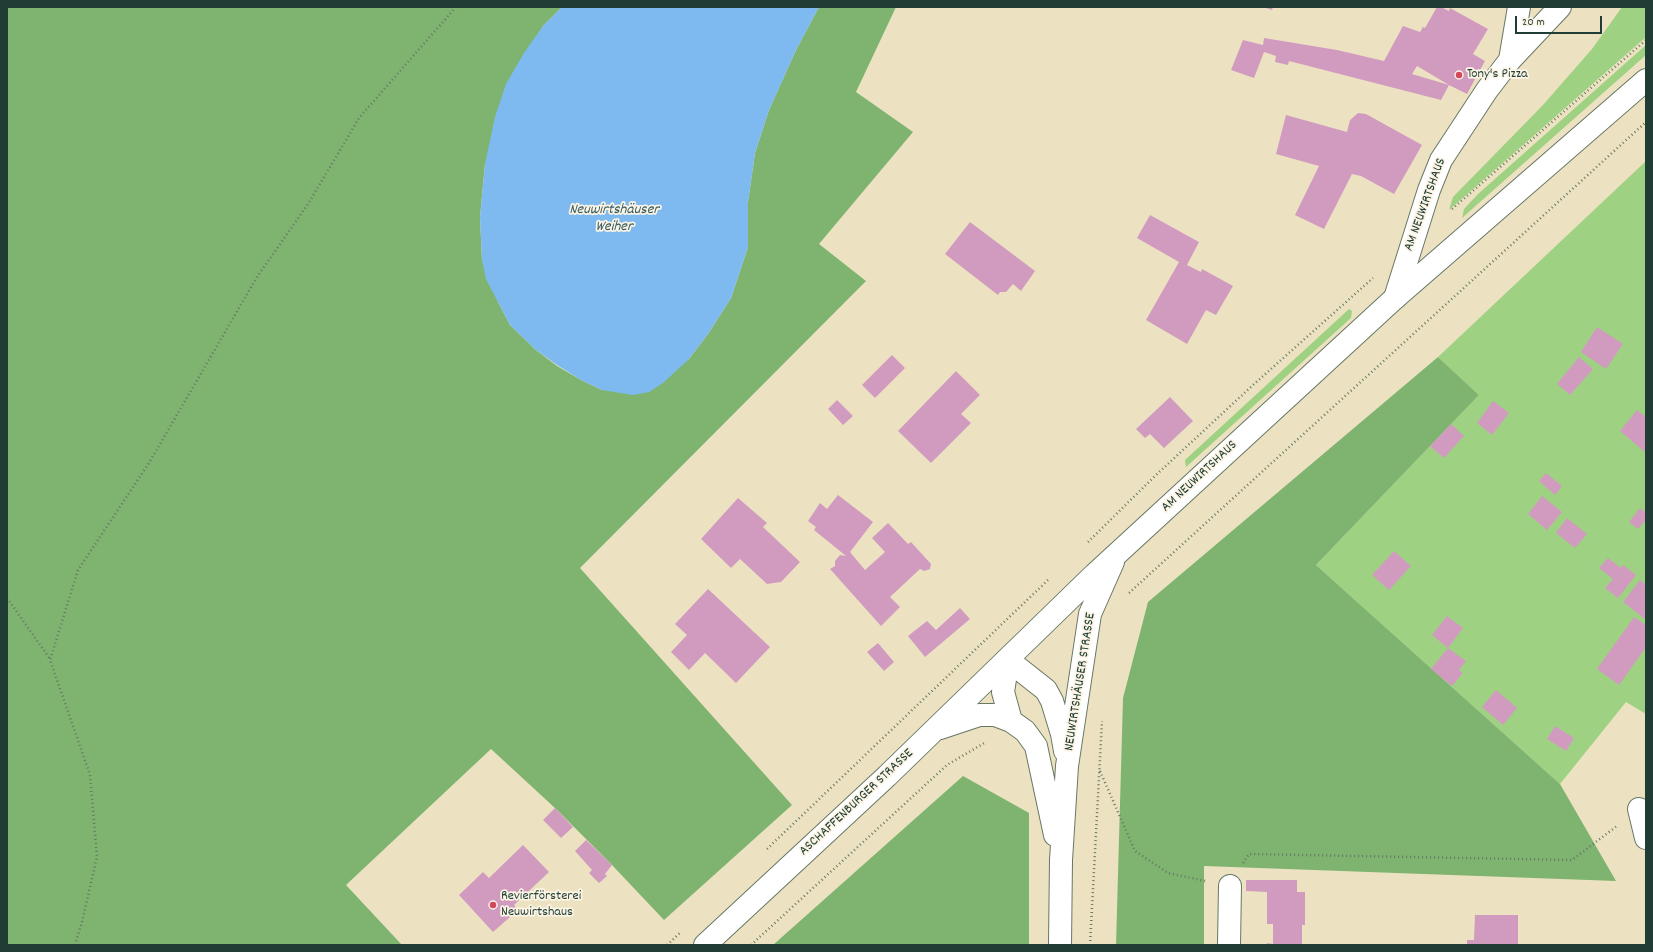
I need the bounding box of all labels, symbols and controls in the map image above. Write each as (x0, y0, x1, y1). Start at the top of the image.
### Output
scale bar (1517, 8, 1604, 34)
text: 20 m (1522, 14, 1545, 31)
place label: Tony's Pizza (1467, 67, 1528, 83)
marker: Tony's Pizza (1454, 70, 1464, 80)
street label: AM NEUWIRTSHAUS (1401, 156, 1451, 254)
water label: Neuwirtshäuser Weiher (569, 202, 659, 237)
street label: AM NEUWIRTSHAUS (1159, 438, 1241, 516)
street label: NEUWIRTSHÄUSER STRASSE (1062, 612, 1100, 752)
street label: ASCHAFFENBURGER STRASSE (796, 746, 918, 860)
place label: Revierförsterei Neuwirtshaus (501, 889, 581, 922)
marker: Revierförsterei Neuwirtshaus (488, 900, 498, 910)

